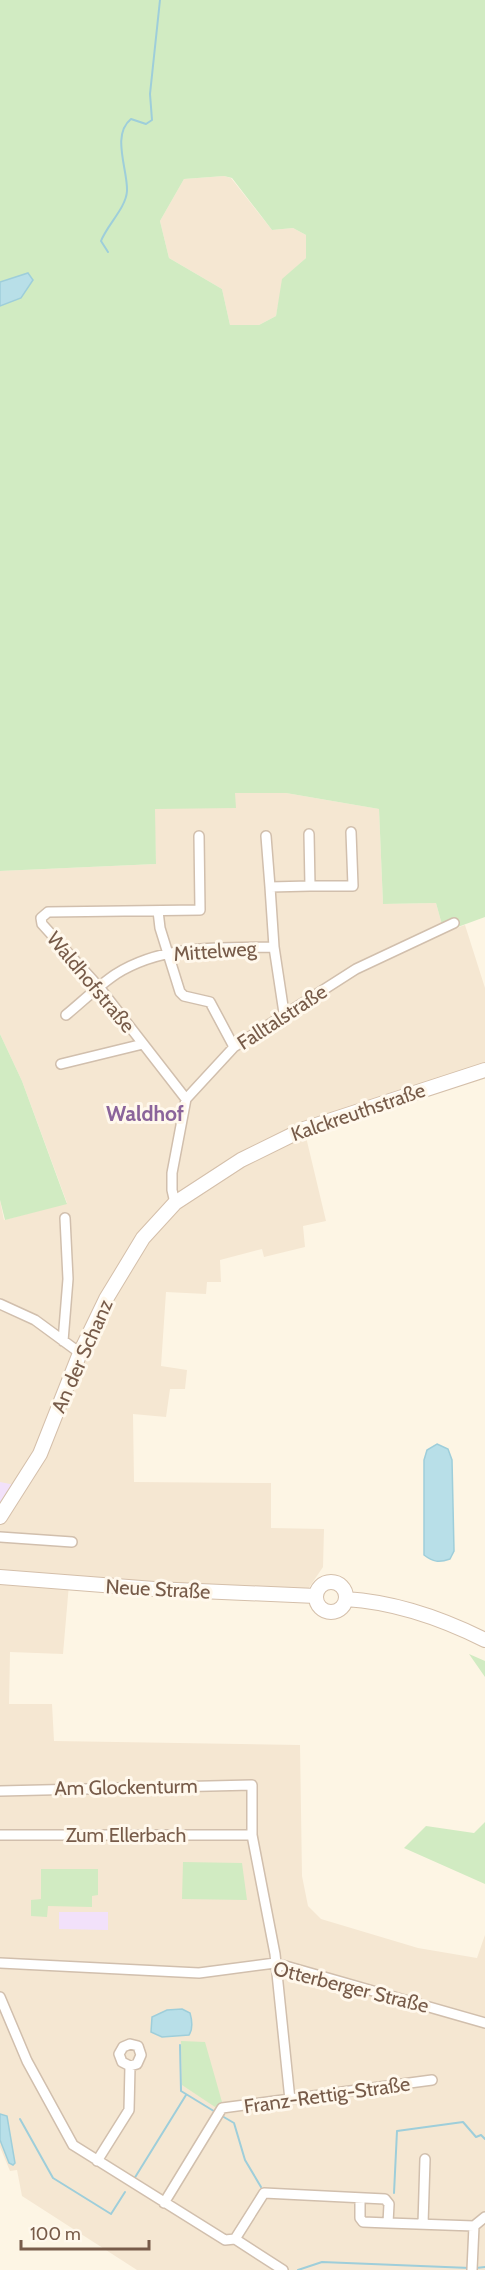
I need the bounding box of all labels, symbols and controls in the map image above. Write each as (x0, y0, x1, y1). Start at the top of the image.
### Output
street label: Waldhofstraße (42, 927, 140, 1037)
street label: Mittelweg (173, 936, 258, 966)
street label: Falltalstraße (233, 979, 331, 1055)
street label: Kalckreuthstraße (288, 1078, 428, 1146)
district label: Waldhof (106, 1101, 184, 1126)
street label: An der Schanz (46, 1295, 118, 1417)
street label: Neue Straße (105, 1574, 211, 1604)
street label: Am Glockenturm (54, 1774, 198, 1800)
street label: Zum Ellerbach (66, 1823, 186, 1847)
street label: Otterberger Straße (271, 1956, 431, 2018)
street label: Franz-Rettig-Straße (242, 2071, 412, 2119)
scale bar (21, 2213, 148, 2251)
text: 100 m (30, 2223, 81, 2245)

